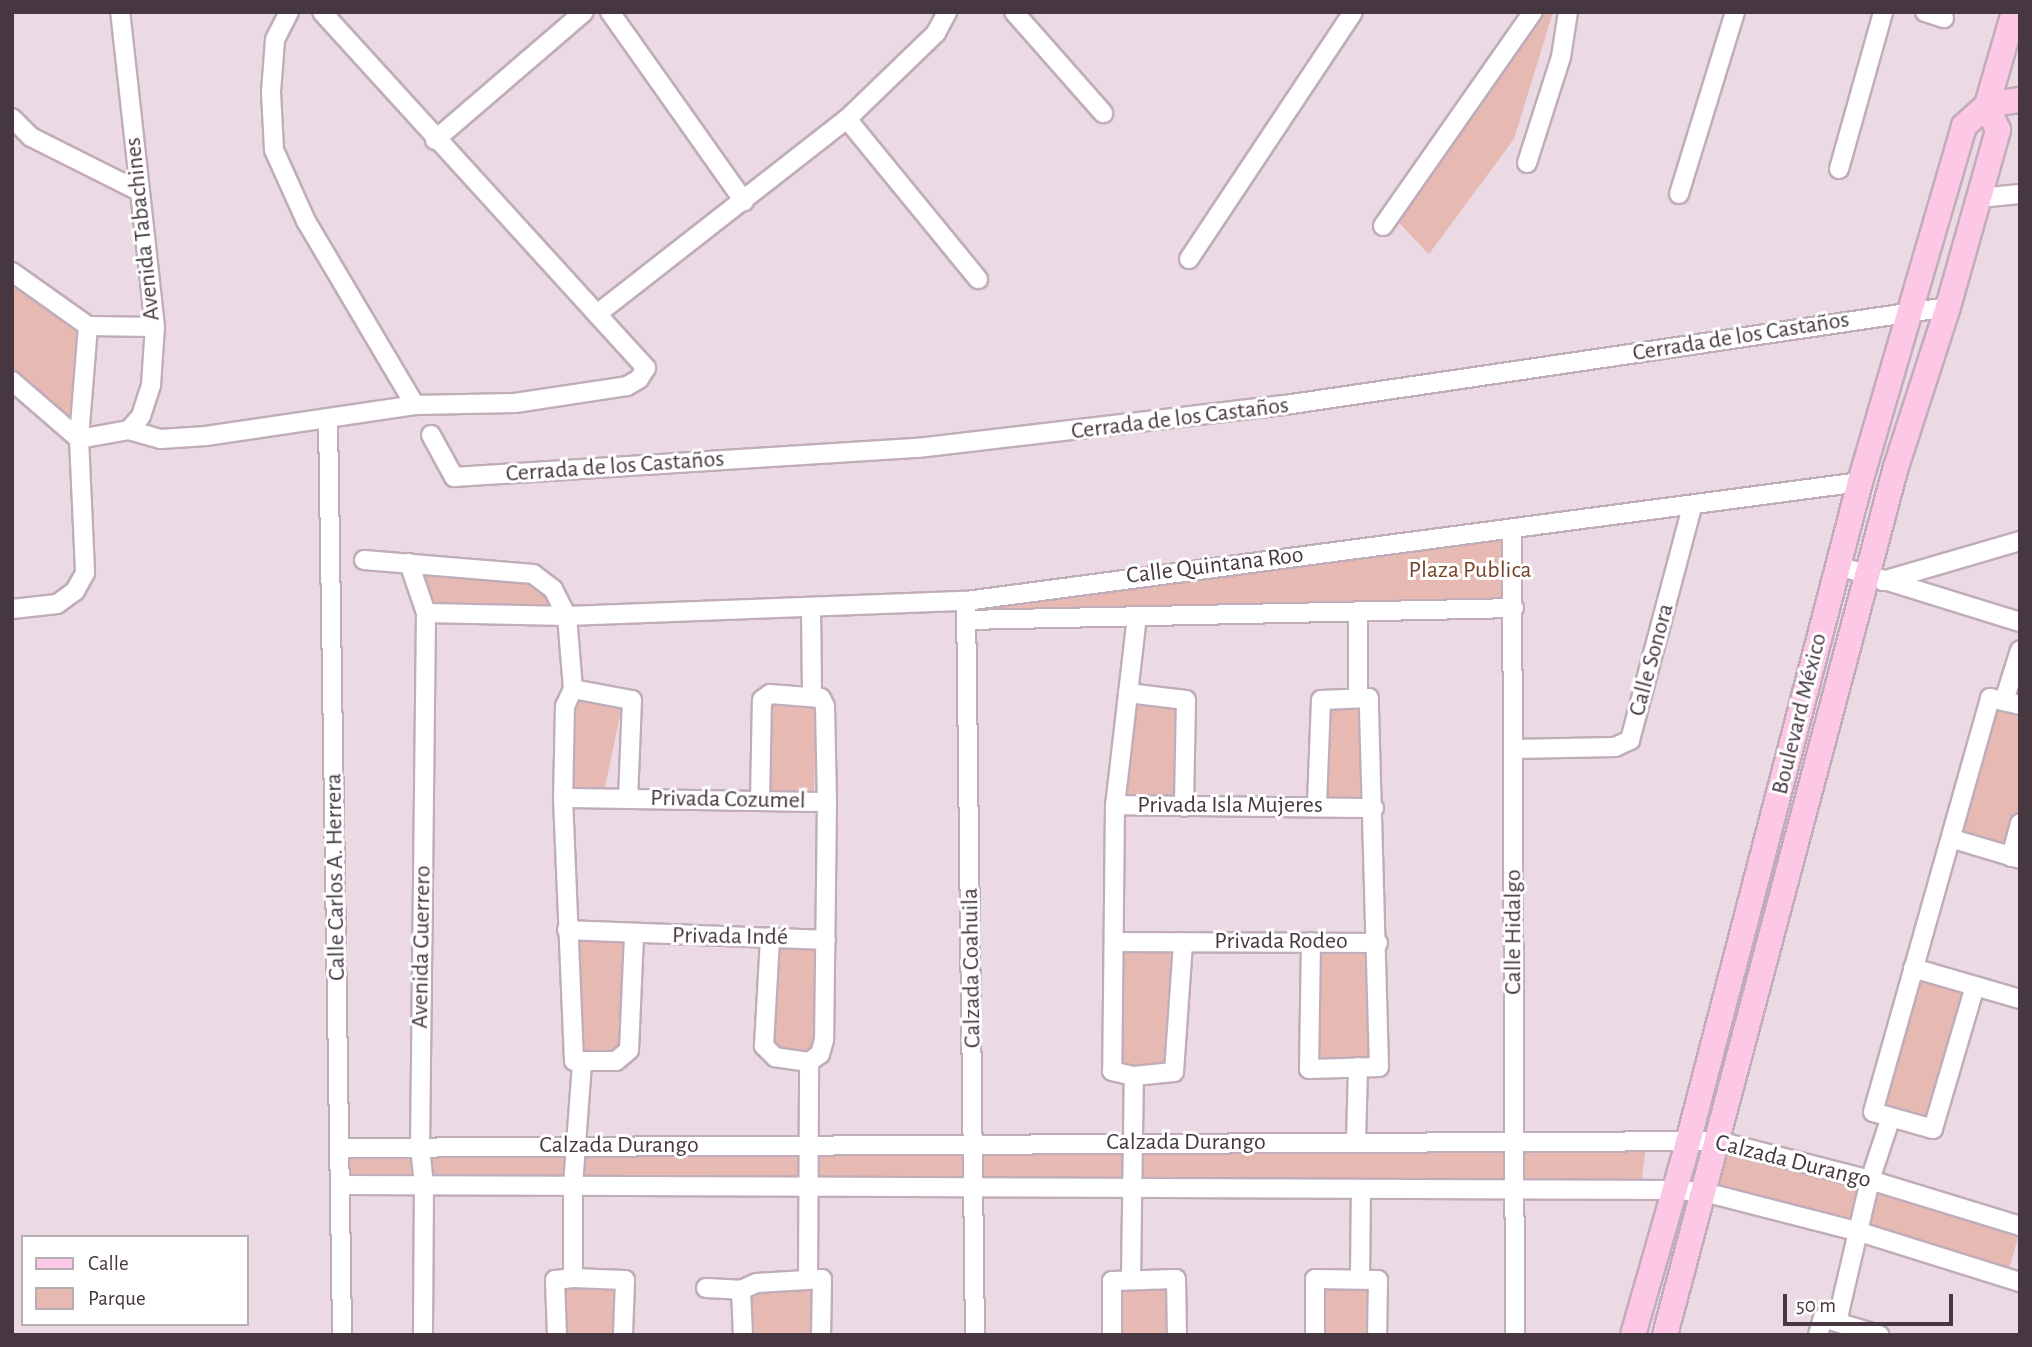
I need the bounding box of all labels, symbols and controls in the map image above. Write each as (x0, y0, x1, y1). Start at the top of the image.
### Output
street label: Avenida Tabachines (119, 136, 167, 322)
street label: Cerrada de los Castaños (1631, 306, 1851, 368)
street label: Cerrada de los Castaños (1070, 391, 1290, 447)
street label: Cerrada de los Castaños (505, 445, 725, 489)
street label: Calle Quintana Roo (1125, 541, 1305, 591)
park label: Plaza Publica (1409, 557, 1531, 585)
street label: Calle Sonora (1623, 601, 1681, 719)
street label: Boulevard México (1766, 630, 1834, 798)
street label: Calle Carlos A. Herrera (320, 773, 352, 981)
street label: Privada Cozumel (650, 784, 806, 816)
street label: Privada Isla Mujeres (1137, 792, 1323, 820)
street label: Avenida Guerrero (406, 865, 438, 1029)
street label: Calle Hidalgo (1500, 869, 1528, 995)
street label: Calzada Coahuila (956, 888, 988, 1048)
street label: Privada Indé (672, 922, 788, 952)
street label: Privada Rodeo (1214, 928, 1348, 956)
street label: Calzada Durango (1106, 1129, 1266, 1157)
street label: Calzada Durango (1712, 1129, 1874, 1195)
street label: Calzada Durango (539, 1132, 699, 1160)
legend (21, 1235, 248, 1326)
text: Calle (88, 1253, 129, 1274)
scale bar (1787, 1280, 1957, 1324)
text: Parque (88, 1288, 146, 1309)
text: 50 m (1796, 1295, 1836, 1316)

